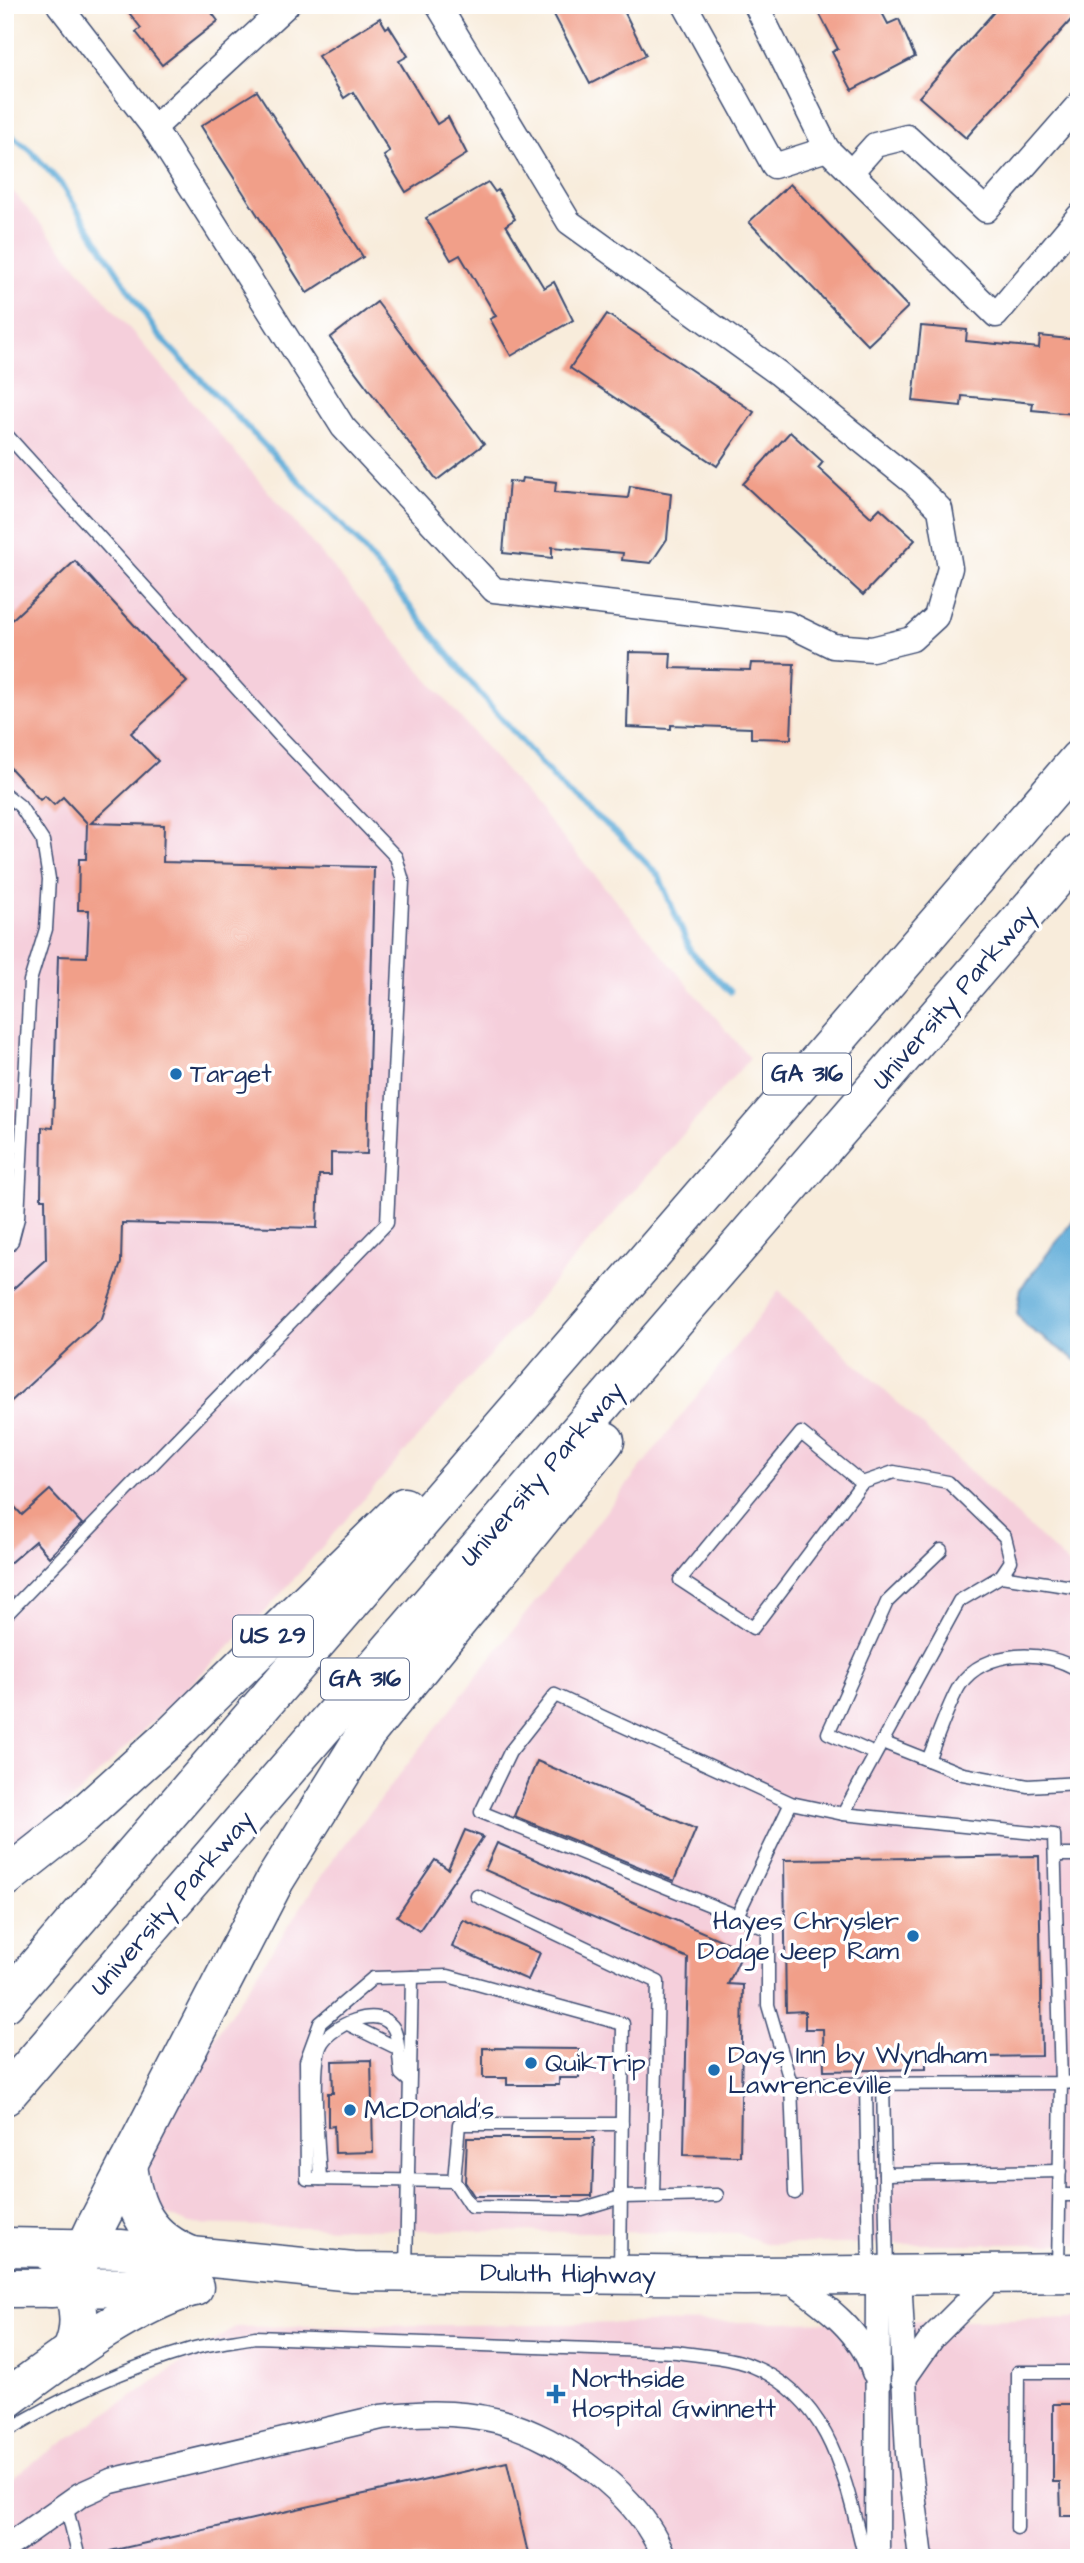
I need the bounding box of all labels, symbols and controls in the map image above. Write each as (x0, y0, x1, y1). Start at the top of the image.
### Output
street label: University Parkway (864, 897, 1046, 1099)
road number: GA 316 (763, 1054, 851, 1094)
place label: Target (190, 1056, 272, 1094)
marker: Target (168, 1066, 184, 1082)
street label: University Parkway (452, 1374, 634, 1576)
road number: US 29 (233, 1616, 313, 1656)
road number: GA 316 (321, 1658, 409, 1700)
street label: University Parkway (82, 1803, 264, 2005)
place label: Hayes Chrysler Dodge Jeep Ram (698, 1903, 900, 1971)
marker: Hayes Chrysler Dodge Jeep Ram (905, 1928, 921, 1944)
place label: Days Inn by Wyndham Lawrenceville (728, 2037, 988, 2103)
place label: QuikTrip (545, 2045, 646, 2081)
marker: QuikTrip (523, 2055, 539, 2071)
marker: Days Inn by Wyndham Lawrenceville (706, 2062, 722, 2078)
place label: McDonald's (364, 2092, 494, 2128)
marker: McDonald's (342, 2102, 358, 2118)
street label: Duluth Highway (480, 2254, 656, 2296)
place label: Northside Hospital Gwinnett (572, 2361, 777, 2427)
marker: Northside Hospital Gwinnett (546, 2384, 566, 2404)

